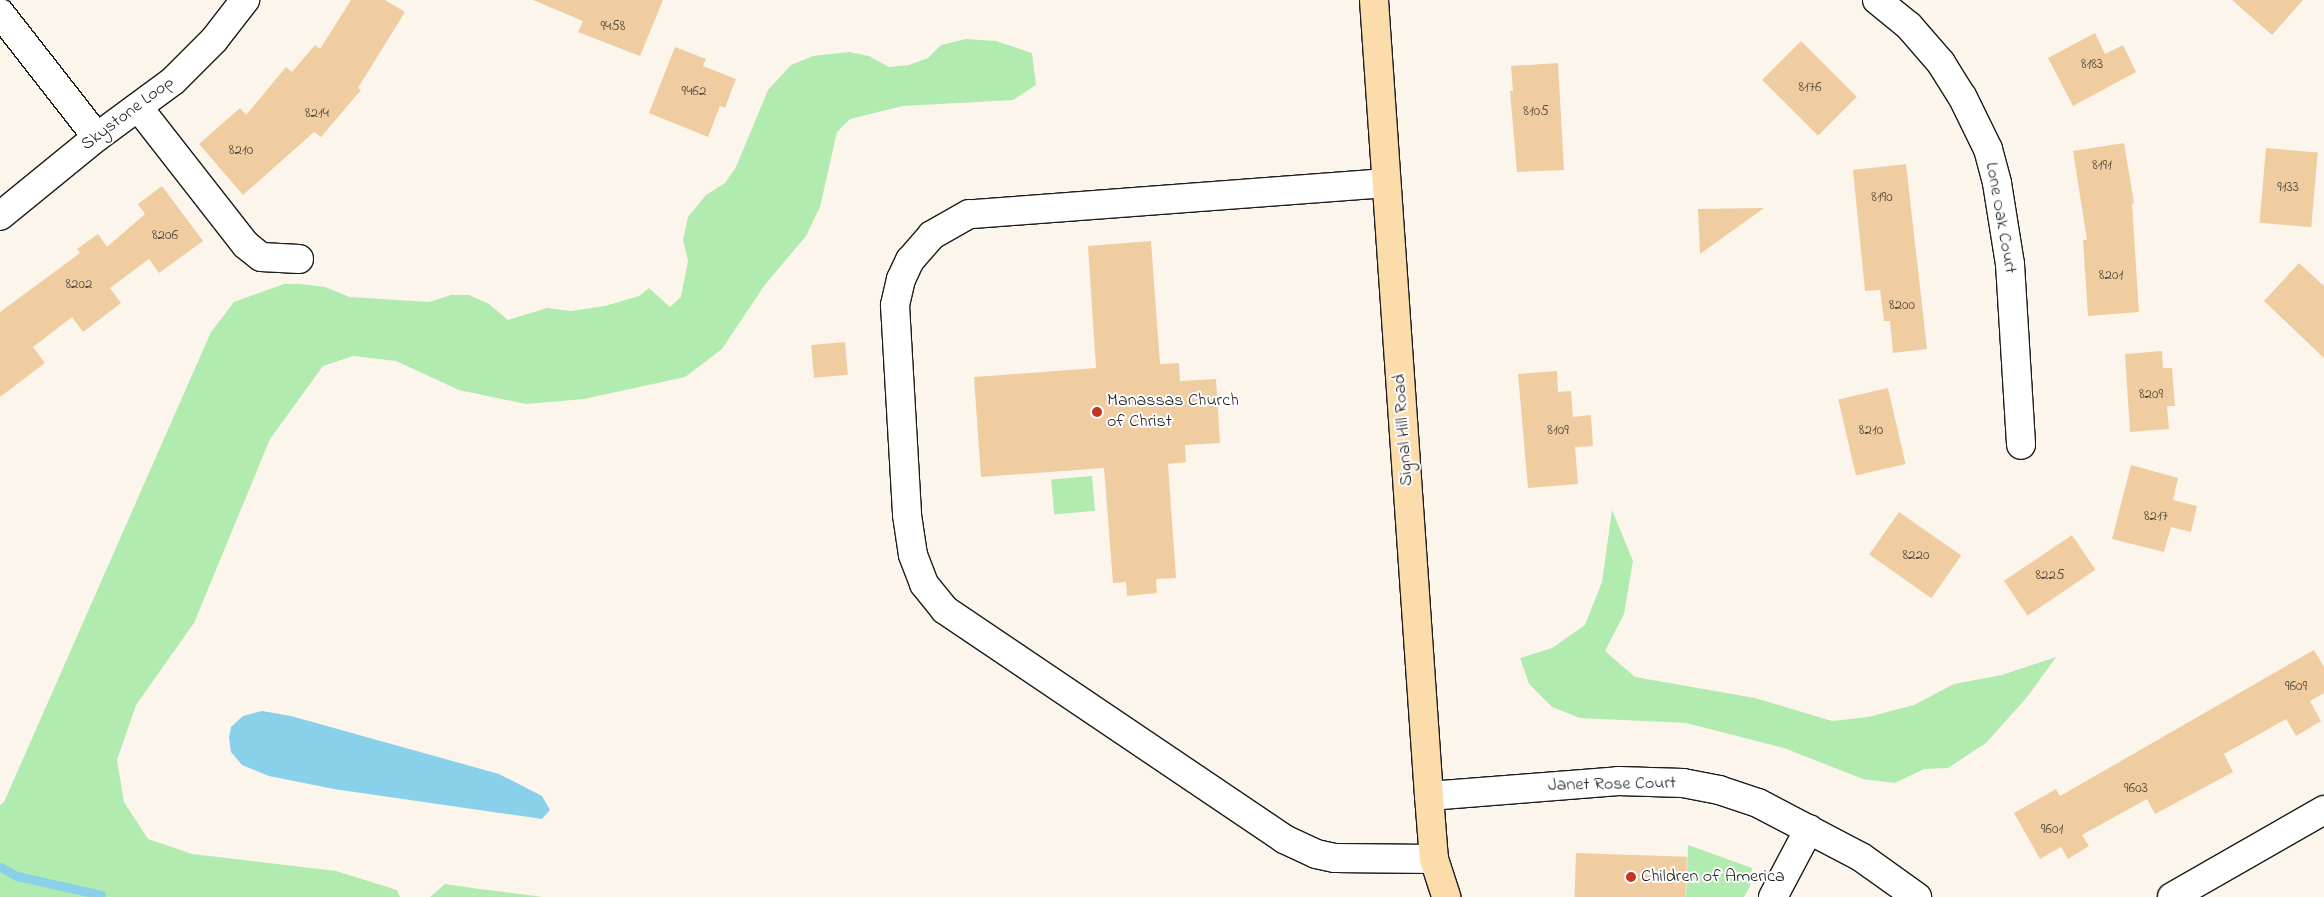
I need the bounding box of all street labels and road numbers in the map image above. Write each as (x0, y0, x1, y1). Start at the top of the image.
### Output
street label: Skystone Loop (77, 72, 179, 156)
street label: Lone Oak Court (1980, 161, 2020, 275)
street label: Signal Hill Road (1389, 373, 1419, 487)
street label: Janet Rose Court (1548, 773, 1676, 797)

